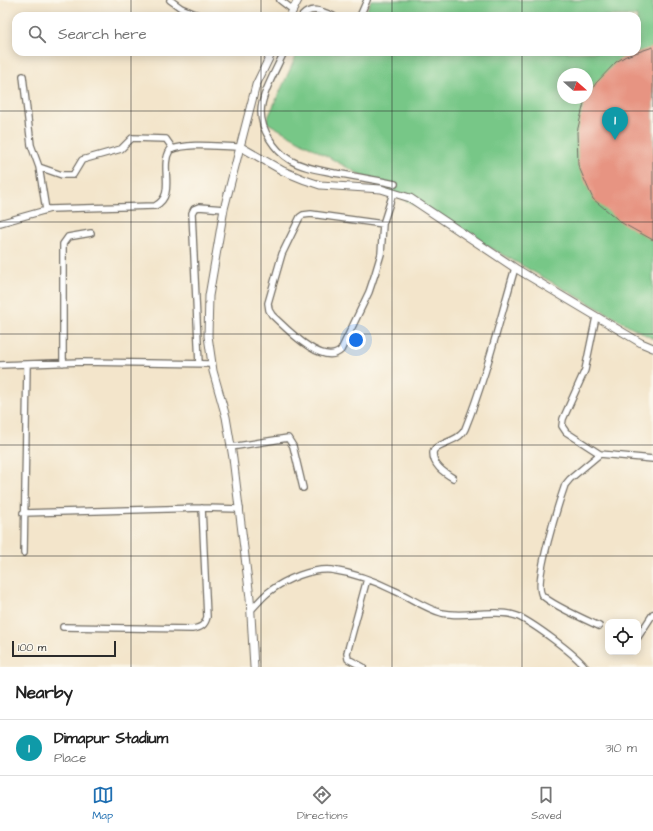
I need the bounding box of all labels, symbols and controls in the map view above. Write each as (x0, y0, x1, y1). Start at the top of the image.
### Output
search box (12, 12, 641, 56)
icon: search (26, 23, 48, 45)
text: Search here (58, 24, 147, 45)
north arrow (557, 68, 593, 104)
pin: 1 (602, 107, 628, 140)
your location (346, 330, 366, 350)
map controls (605, 619, 641, 655)
button: locate (605, 619, 641, 655)
scale bar (12, 639, 116, 658)
text: 100 m (18, 640, 46, 655)
text: Nearby (16, 681, 73, 705)
text: Dimapur Stadium (54, 728, 168, 749)
text: 1 (28, 739, 30, 757)
text: 310 m (605, 739, 637, 757)
text: Place (54, 749, 86, 767)
tab: Map (92, 784, 114, 823)
tab: Directions (297, 784, 348, 823)
tab: Saved (531, 784, 561, 823)

